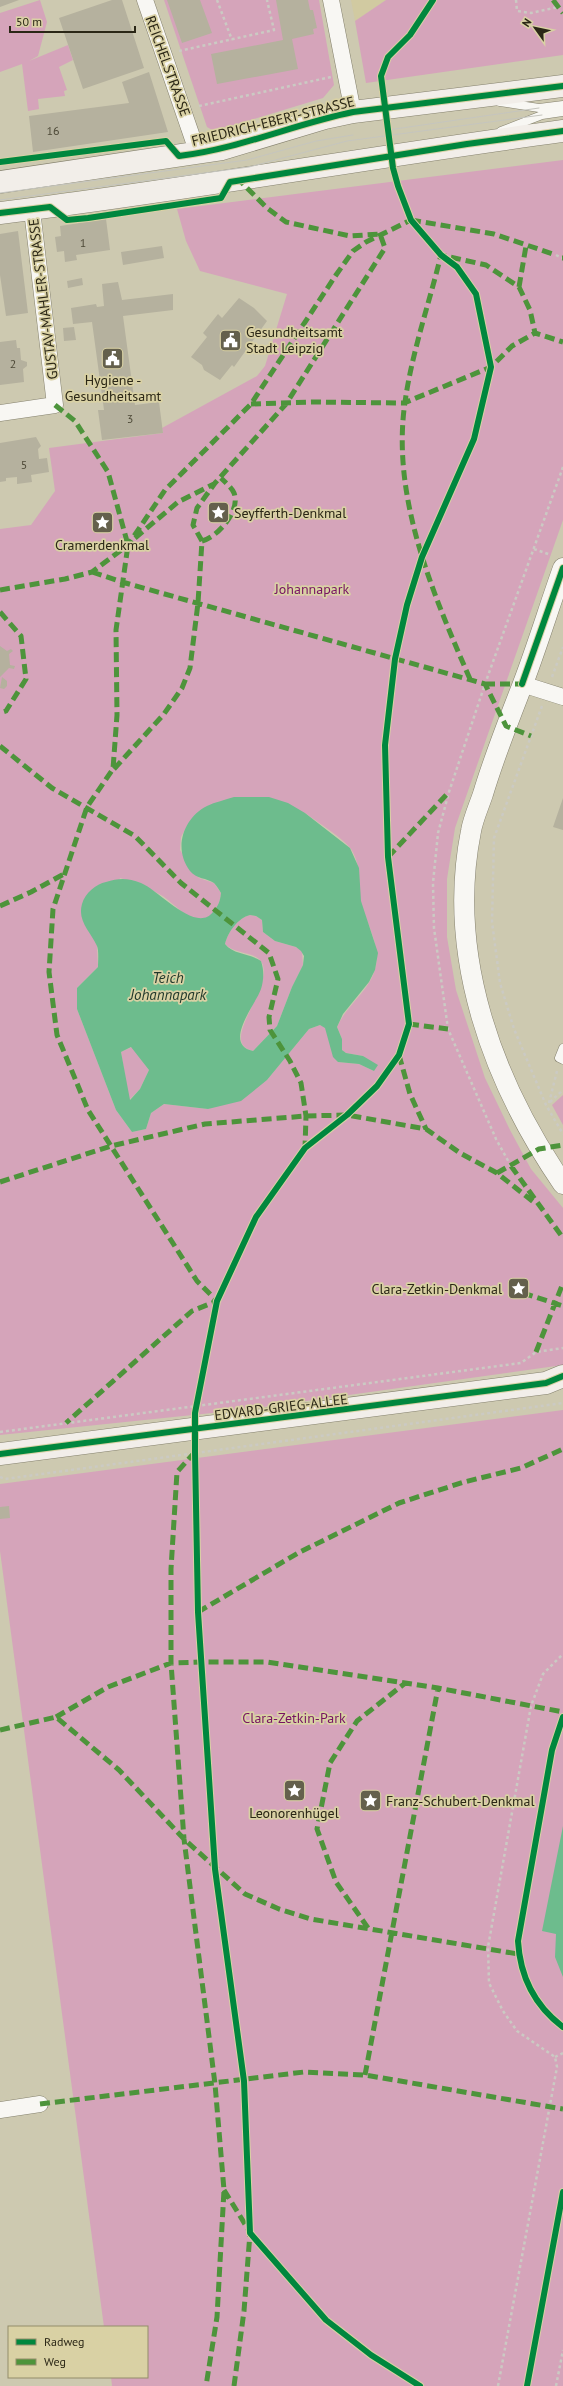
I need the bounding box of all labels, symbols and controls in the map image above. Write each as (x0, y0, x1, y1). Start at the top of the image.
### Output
scale bar (10, 8, 135, 34)
north arrow (515, 8, 555, 48)
street label: REICHELSTRASSE (141, 13, 195, 119)
text: 50 m (16, 14, 42, 29)
text: N (519, 16, 534, 29)
street label: FRIEDRICH-EBERT-STRASSE (190, 92, 356, 150)
house number: 16 (46, 123, 60, 138)
street label: GUSTAV-MAHLER-STRASSE (24, 218, 62, 380)
house number: 1 (80, 235, 86, 250)
place label: Gesundheitsamt Stadt Leipzig (246, 323, 343, 357)
public building icon: Gesundheitsamt Stadt Leipzig (217, 327, 243, 353)
public building icon: Hygiene - Gesundheitsamt (100, 345, 126, 371)
house number: 2 (10, 356, 16, 371)
place label: Hygiene - Gesundheitsamt (65, 371, 162, 405)
house number: 3 (127, 411, 133, 426)
house number: 5 (21, 457, 27, 472)
place icon: Seyfferth-Denkmal (205, 500, 231, 526)
place label: Seyfferth-Denkmal (234, 504, 346, 522)
place icon: Cramerdenkmal (89, 510, 115, 536)
place label: Cramerdenkmal (55, 536, 149, 554)
park label: Johannapark (274, 580, 349, 598)
water label: Teich Johannapark (129, 968, 207, 1004)
place icon: Clara-Zetkin-Denkmal (505, 1276, 531, 1302)
place label: Clara-Zetkin-Denkmal (371, 1280, 502, 1298)
street label: EDVARD-GRIEG-ALLEE (213, 1390, 349, 1424)
park label: Clara-Zetkin-Park (242, 1709, 346, 1727)
place icon: Leonorenhügel (281, 1778, 307, 1804)
place icon: Franz-Schubert-Denkmal (357, 1788, 383, 1814)
place label: Franz-Schubert-Denkmal (386, 1792, 535, 1810)
place label: Leonorenhügel (249, 1804, 339, 1822)
legend (8, 2326, 148, 2378)
text: Radweg (44, 2334, 85, 2349)
text: Weg (44, 2354, 66, 2369)

